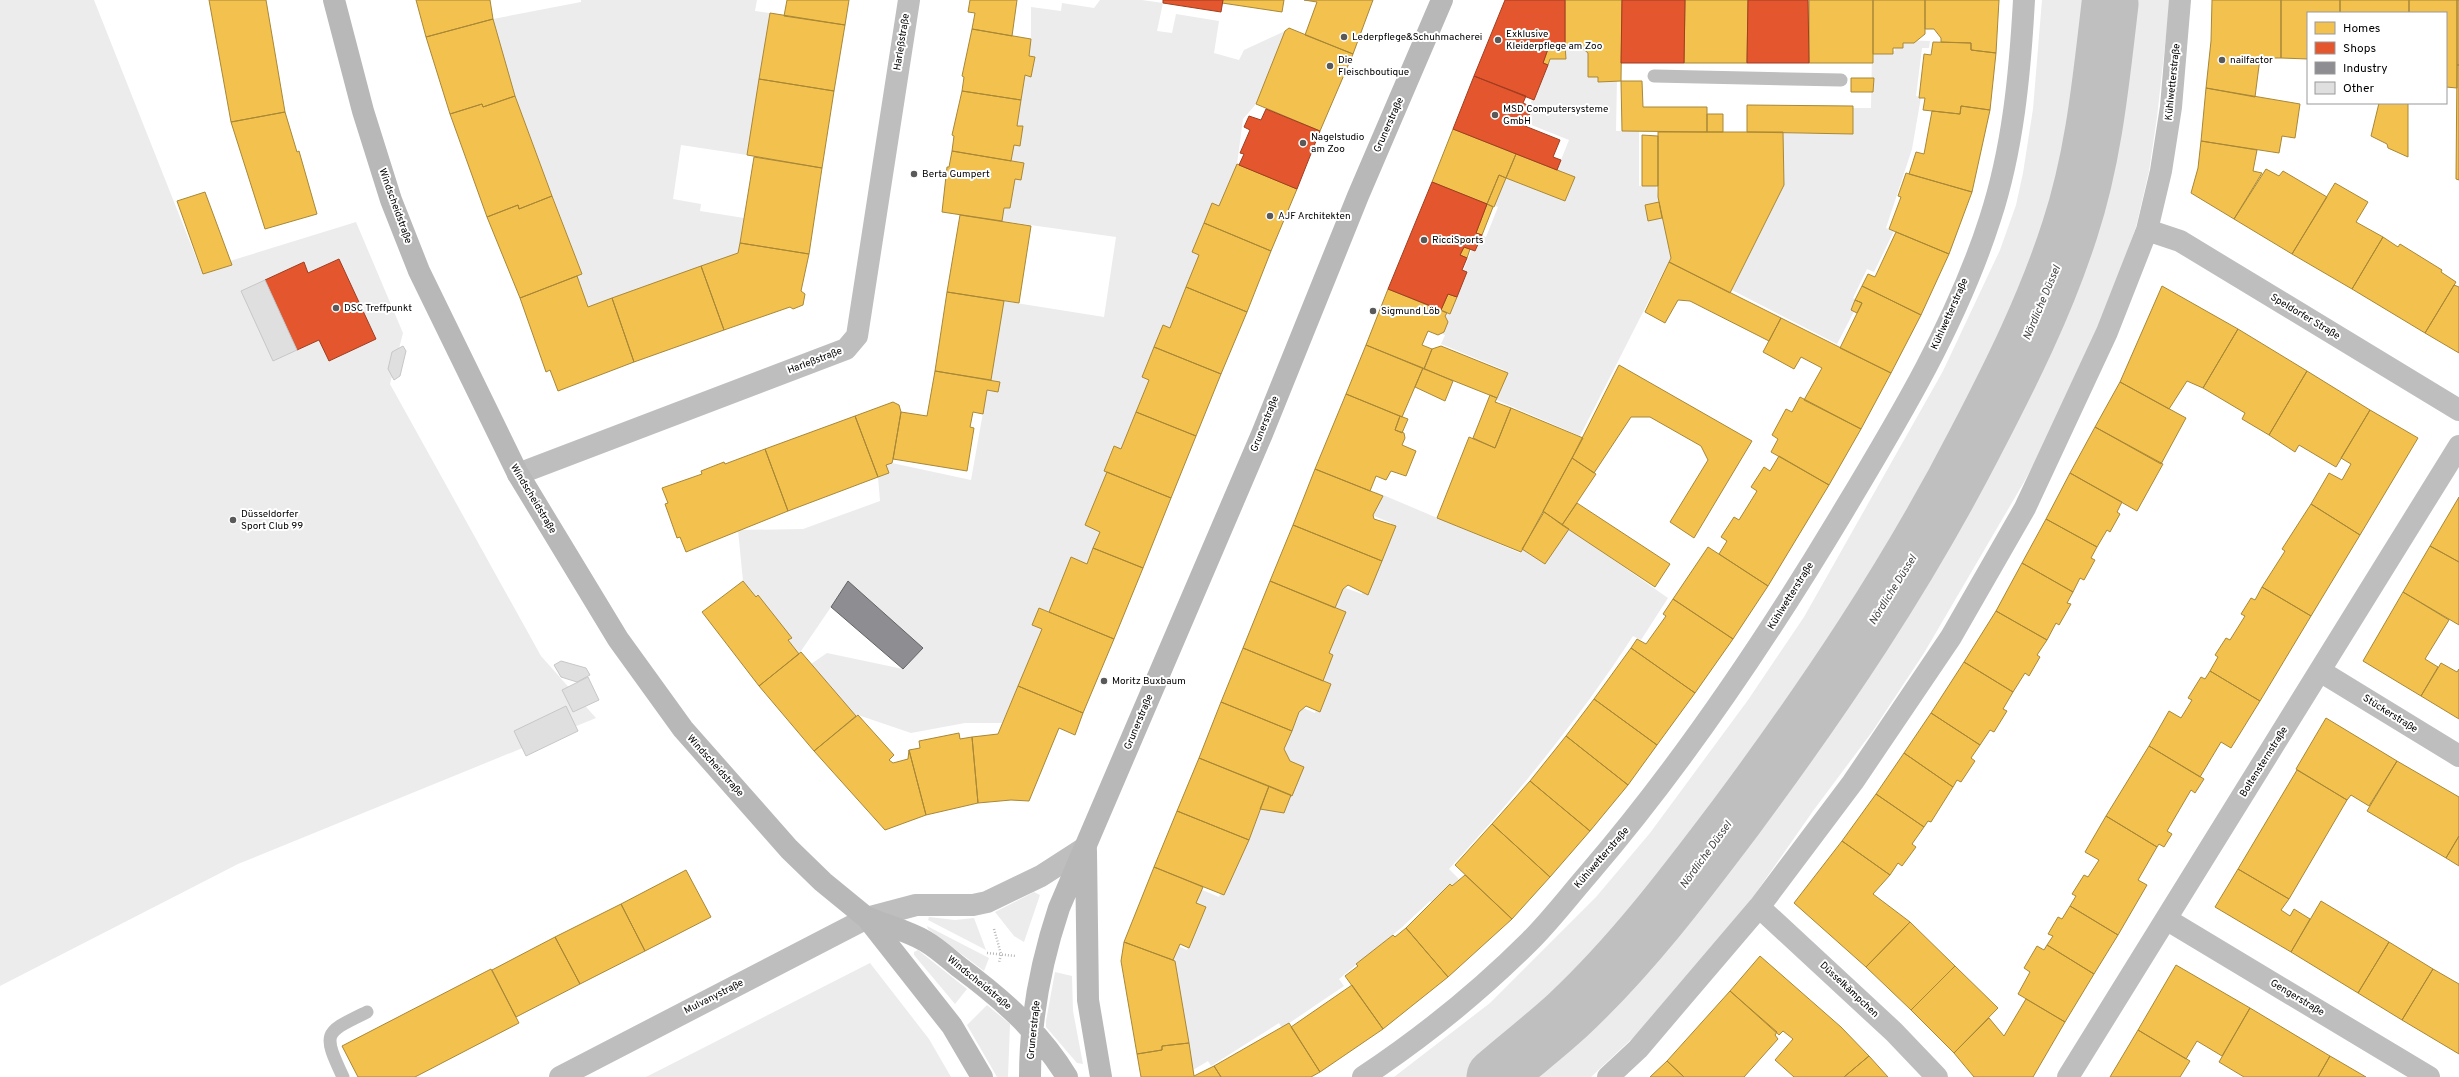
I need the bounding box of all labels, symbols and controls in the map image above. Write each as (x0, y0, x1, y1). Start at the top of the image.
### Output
legend (2307, 12, 2447, 104)
street label: Harleßstraße (891, 13, 913, 71)
text: Homes (2343, 21, 2380, 37)
place label: Exklusive Kleiderpflege am Zoo (1506, 28, 1603, 53)
place label: Lederpflege&Schuhmacherei (1352, 31, 1482, 44)
marker: Lederpflege&Schuhmacherei (1339, 32, 1349, 42)
marker: Exklusive Kleiderpflege am Zoo (1493, 35, 1503, 45)
text: Shops (2343, 41, 2376, 57)
street label: Kühlwetterstraße (2163, 43, 2183, 121)
place label: Die Fleischboutique (1338, 54, 1409, 79)
place label: nailfactor (2230, 54, 2273, 67)
marker: nailfactor (2217, 55, 2227, 65)
marker: Die Fleischboutique (1325, 61, 1335, 71)
text: Industry (2343, 61, 2388, 77)
text: Other (2343, 81, 2375, 97)
street label: Grunerstraße (1371, 95, 1407, 155)
place label: MSD Computersysteme GmbH (1503, 103, 1608, 128)
marker: MSD Computersysteme GmbH (1490, 110, 1500, 120)
place label: Nagelstudio am Zoo (1311, 131, 1365, 156)
marker: Nagelstudio am Zoo (1298, 138, 1308, 148)
street label: Windscheidstraße (375, 167, 415, 245)
place label: Berta Gumpert (922, 168, 990, 181)
marker: Berta Gumpert (909, 169, 919, 179)
place label: AJF Architekten (1278, 210, 1351, 223)
marker: AJF Architekten (1265, 211, 1275, 221)
place label: RicciSports (1432, 234, 1484, 247)
marker: RicciSports (1419, 235, 1429, 245)
water label: Nördliche Düssel (2020, 262, 2064, 342)
street label: Kühlwetterstraße (1928, 276, 1972, 352)
street label: Speldorfer Straße (2268, 291, 2342, 343)
place label: DSC Treffpunkt (344, 302, 412, 315)
marker: DSC Treffpunkt (331, 303, 341, 313)
place label: Sigmund Löb (1381, 305, 1440, 318)
marker: Sigmund Löb (1368, 306, 1378, 316)
street label: Harleßstraße (786, 345, 844, 377)
street label: Grunerstraße (1248, 394, 1282, 454)
street label: Windscheidstraße (507, 462, 559, 536)
place label: Düsseldorfer Sport Club 99 (241, 508, 303, 533)
marker: Düsseldorfer Sport Club 99 (228, 515, 238, 525)
water label: Nördliche Düssel (1866, 551, 1921, 627)
street label: Kühlwetterstraße (1765, 560, 1817, 632)
place label: Moritz Buxbaum (1112, 675, 1186, 688)
marker: Moritz Buxbaum (1099, 676, 1109, 686)
street label: Grunerstraße (1121, 692, 1157, 752)
street label: Stückerstraße (2360, 692, 2420, 736)
street label: Boltensternstraße (2237, 724, 2291, 800)
street label: Windscheidstraße (684, 732, 746, 800)
water label: Nördliche Düssel (1677, 818, 1736, 891)
street label: Kühlwetterstraße (1572, 825, 1632, 891)
street label: Windscheidstraße (944, 953, 1014, 1013)
street label: Düsselkämpchen (1817, 959, 1881, 1021)
street label: Mulvanystraße (682, 976, 746, 1018)
street label: Gengerstraße (2268, 977, 2326, 1019)
street label: Grunerstraße (1024, 1000, 1044, 1060)

